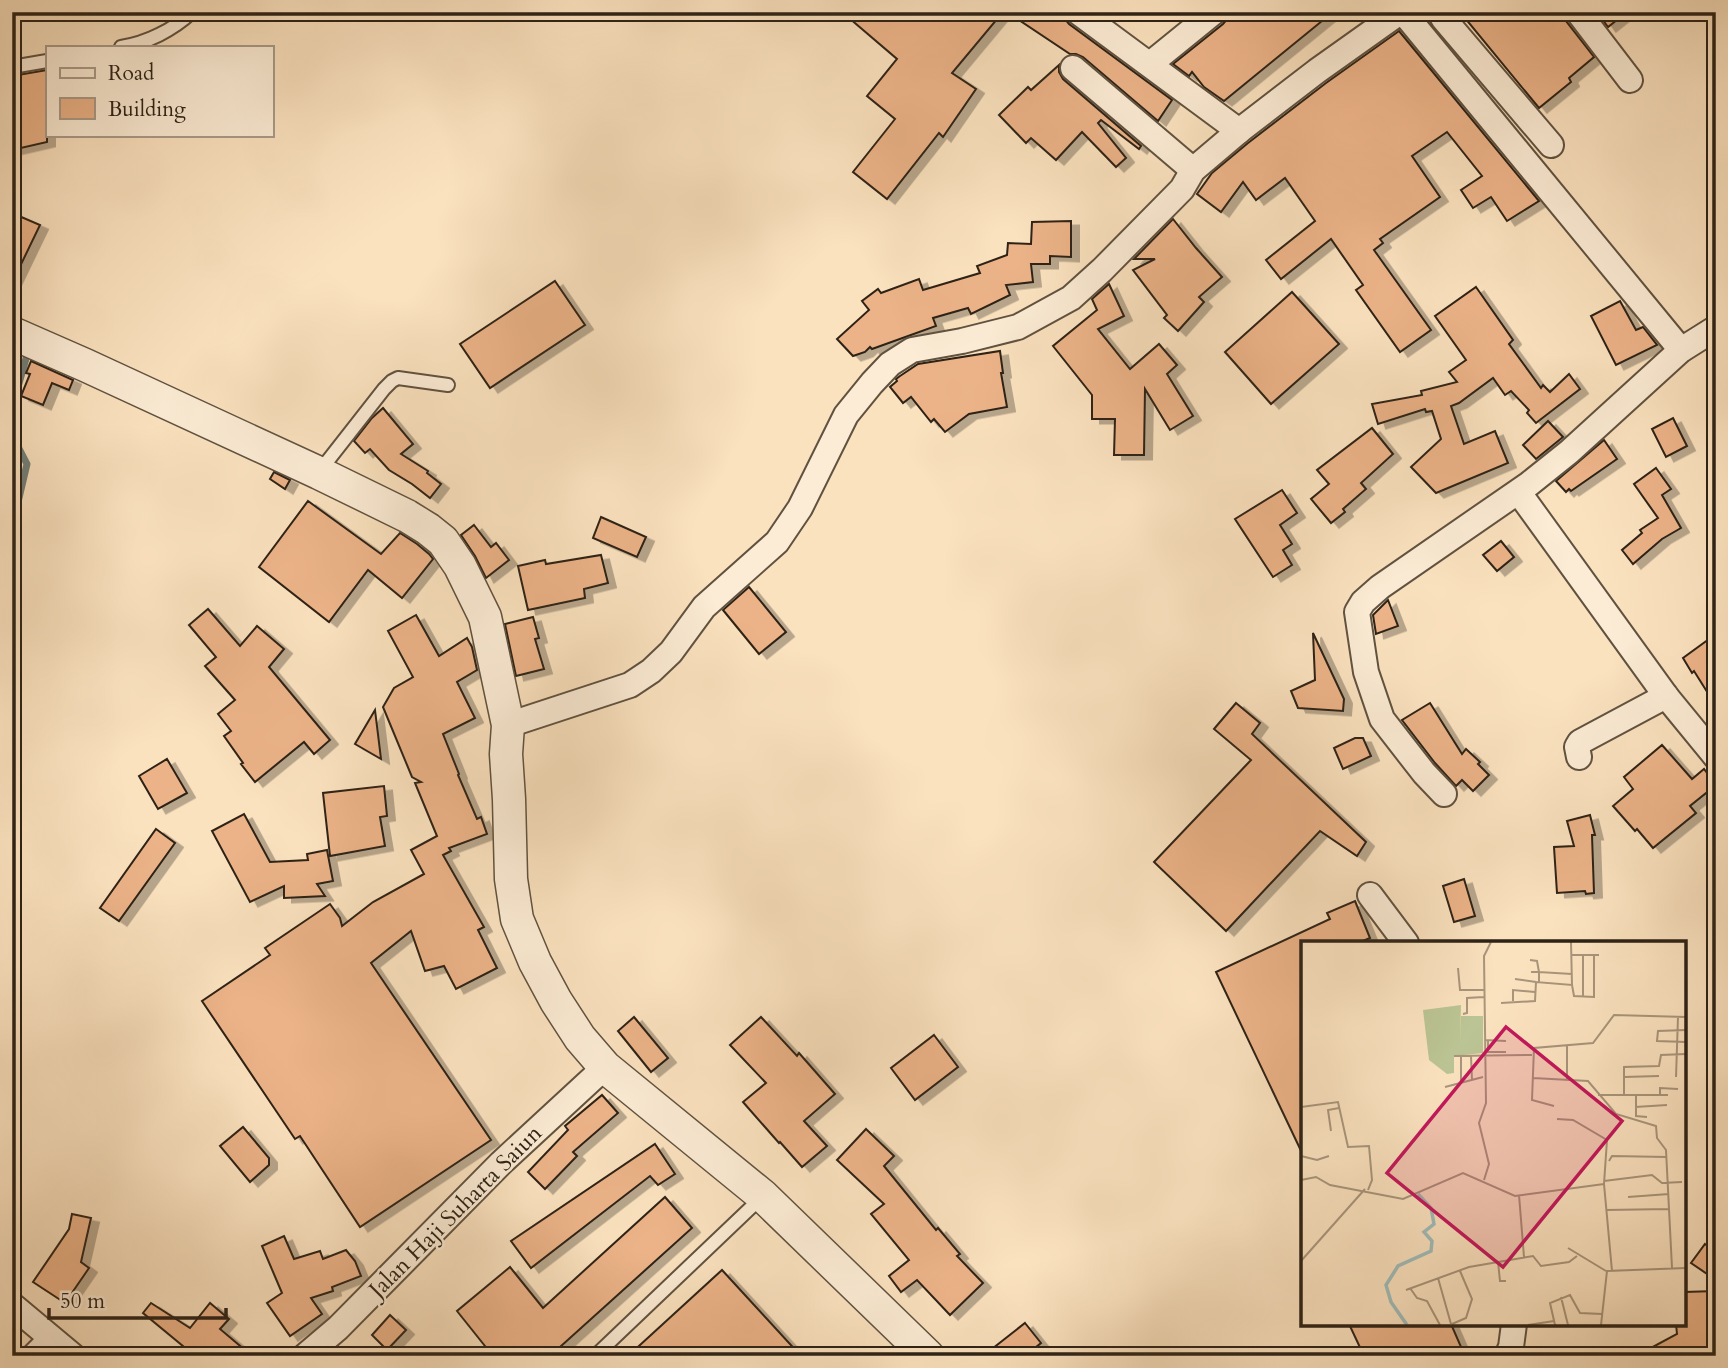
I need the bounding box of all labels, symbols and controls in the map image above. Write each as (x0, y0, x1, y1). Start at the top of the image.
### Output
legend (46, 46, 273, 136)
text: Road (108, 59, 154, 88)
text: Building (108, 95, 186, 124)
inset map (1301, 941, 1686, 1326)
street label: Jalan Haji Suharta Saiun (360, 1118, 549, 1307)
scale bar (49, 1277, 226, 1321)
text: 50 m (60, 1287, 105, 1316)

